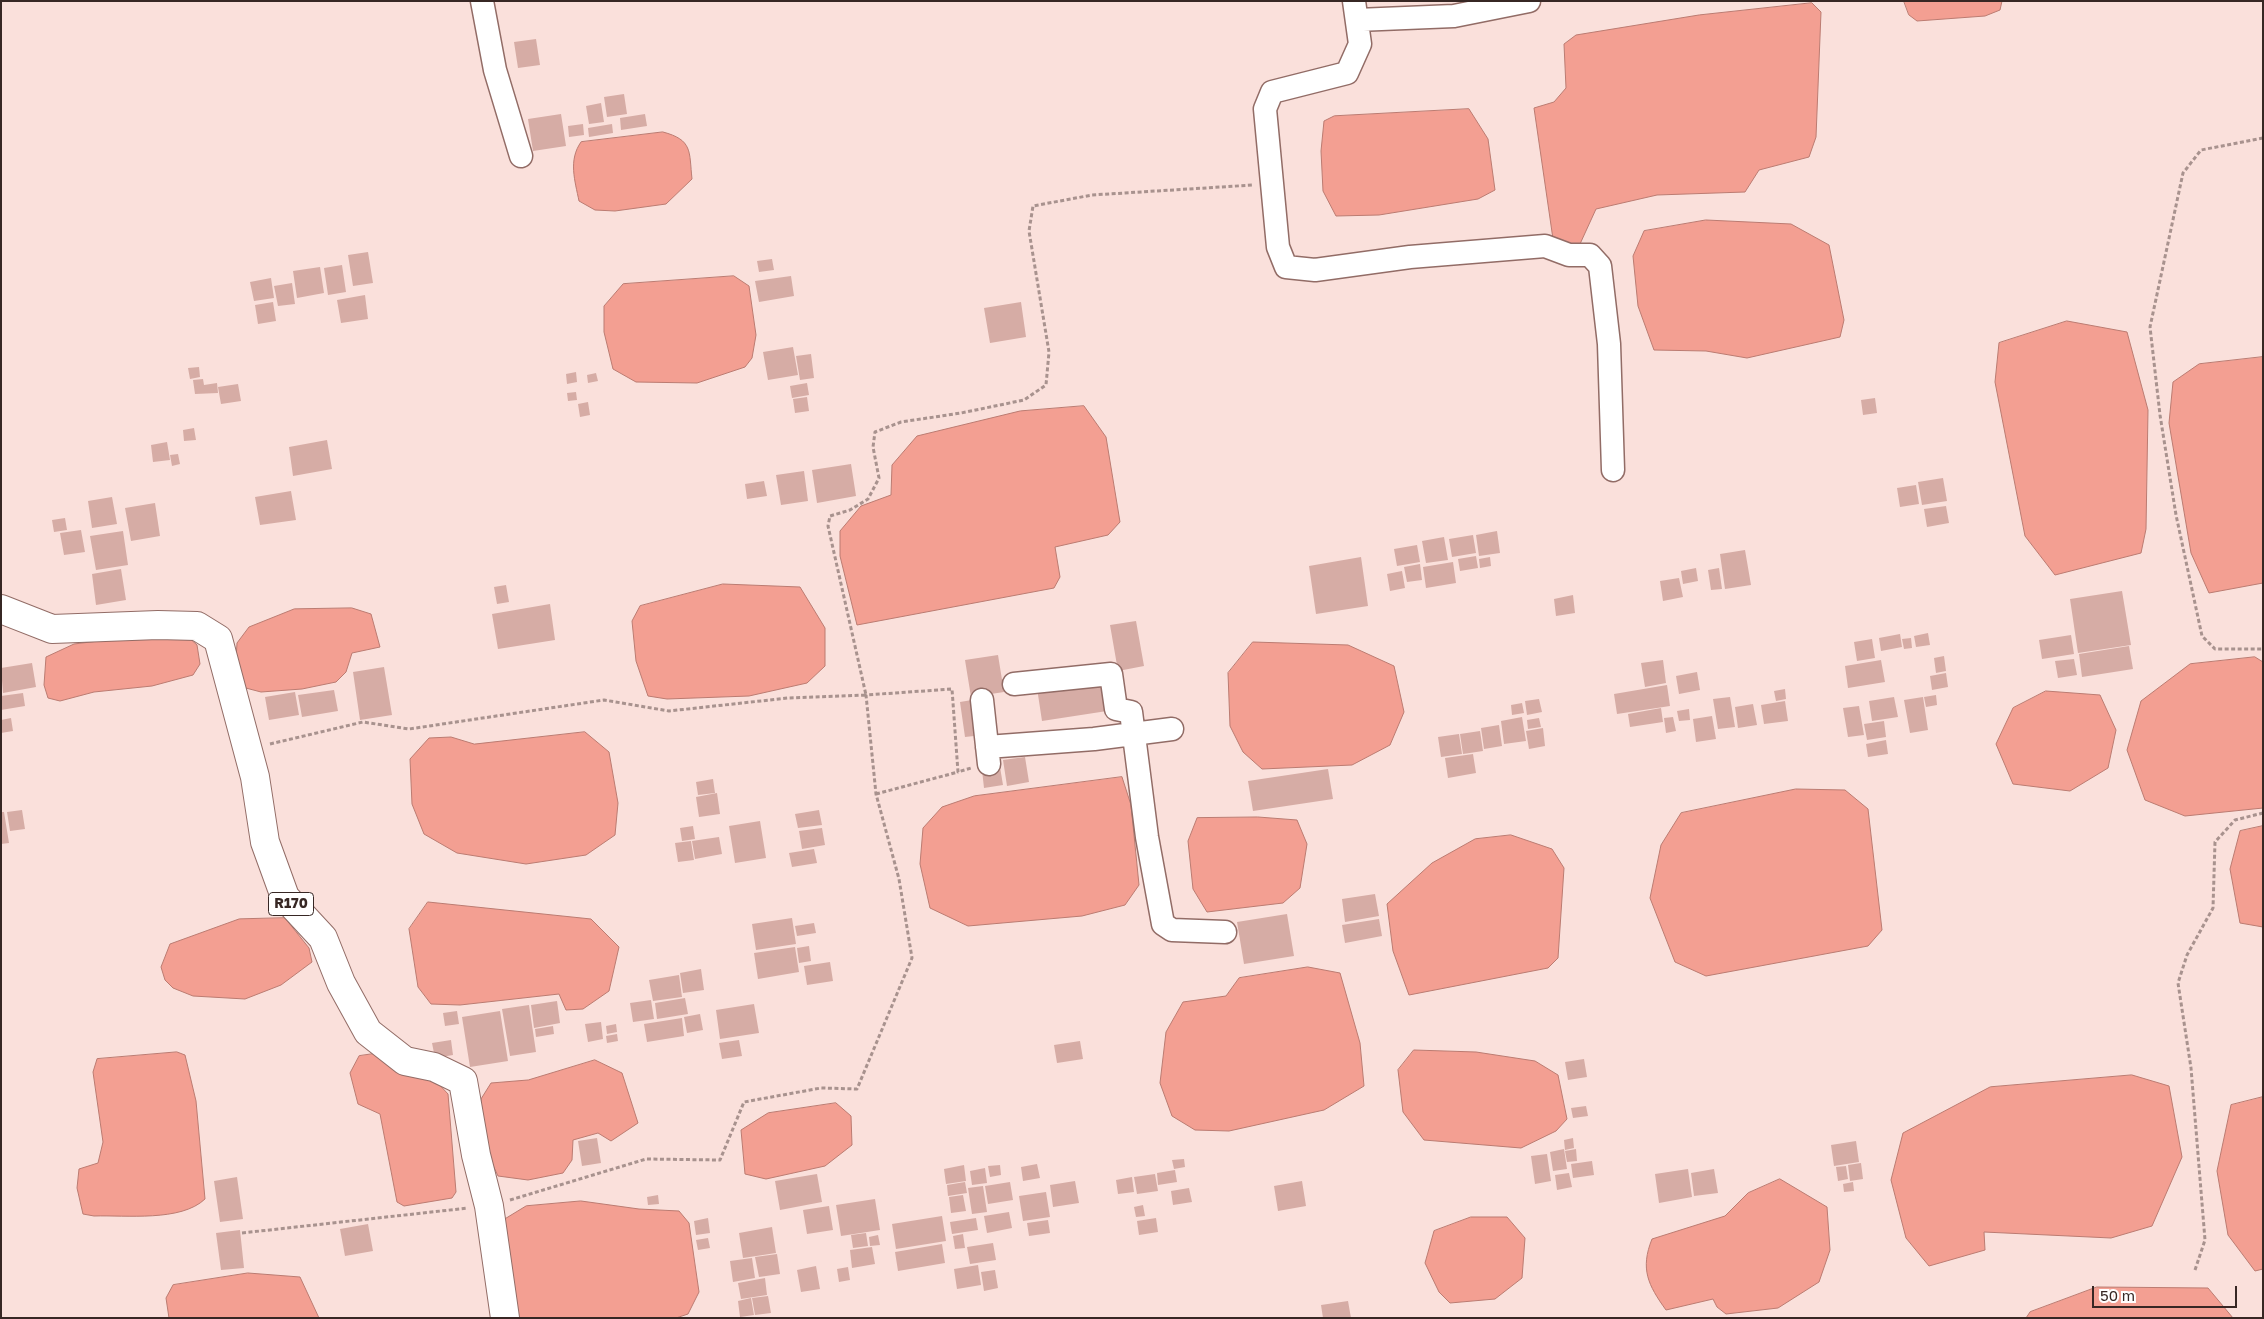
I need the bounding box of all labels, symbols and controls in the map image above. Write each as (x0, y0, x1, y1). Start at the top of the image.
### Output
road number: R170 (268, 892, 314, 916)
scale bar (2094, 1276, 2239, 1308)
text: 50 m (2100, 1286, 2135, 1304)

